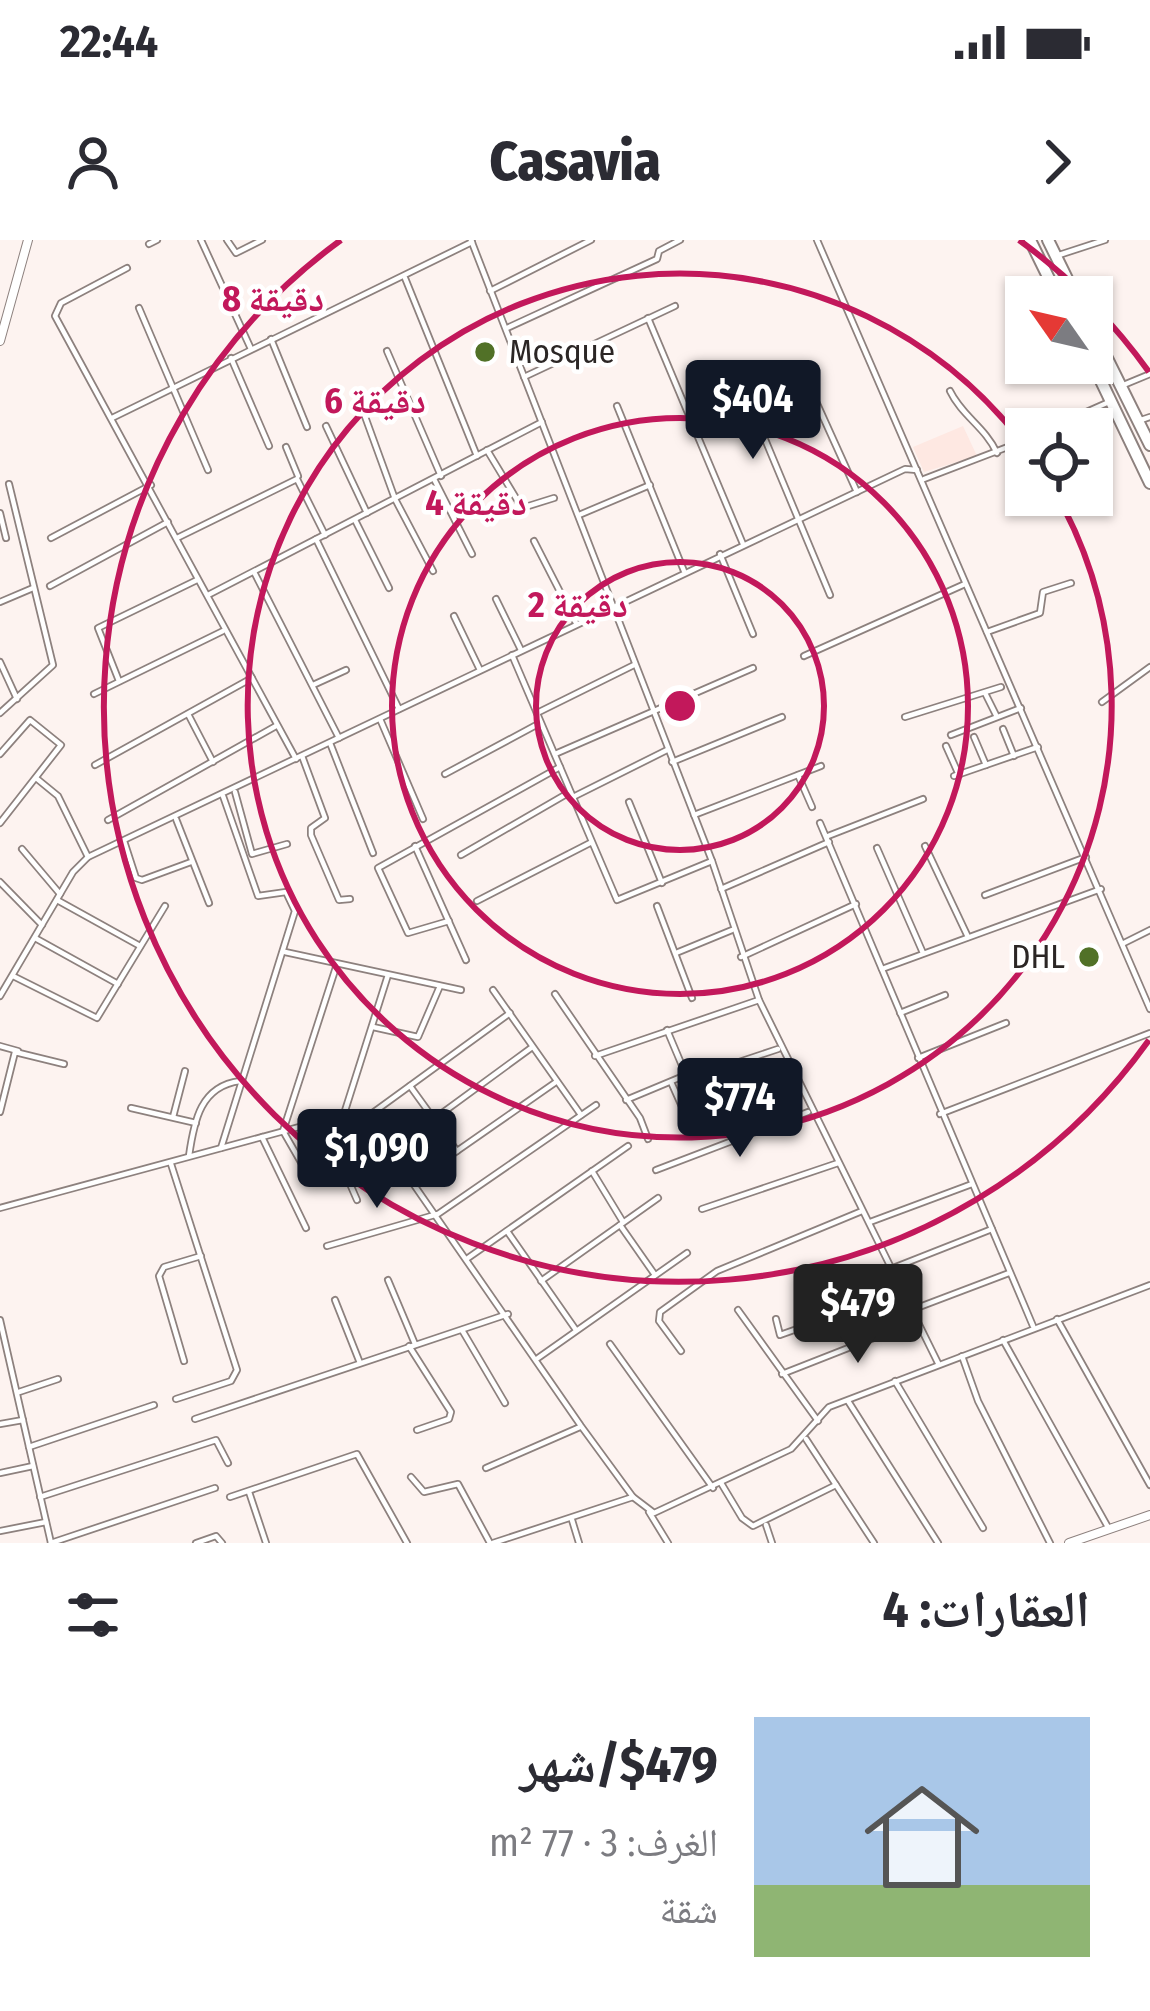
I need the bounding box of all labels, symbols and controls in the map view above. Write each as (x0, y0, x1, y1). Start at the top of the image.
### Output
text: 22:44 (60, 15, 158, 69)
icon: person (60, 129, 126, 195)
icon: forward (1024, 129, 1090, 195)
text: Casavia (489, 130, 661, 194)
north arrow (1005, 276, 1113, 384)
map controls (1005, 276, 1113, 516)
text: 8 دقيقة (222, 277, 324, 321)
place label: Mosque (509, 332, 615, 372)
marker: Mosque (472, 339, 498, 365)
pin: $404 (682, 360, 824, 462)
text: $404 (713, 376, 793, 422)
text: 6 دقيقة (324, 379, 426, 423)
button: locate (1005, 408, 1113, 516)
text: 4 دقيقة (425, 481, 527, 525)
text: 2 دقيقة (527, 583, 628, 627)
centre of rings (659, 685, 701, 727)
place label: DHL (1011, 937, 1065, 977)
marker: DHL (1076, 944, 1102, 970)
pin: $774 (669, 1058, 811, 1160)
text: $774 (704, 1074, 776, 1120)
pin: $1,090 (279, 1109, 475, 1211)
text: $1,090 (324, 1125, 430, 1171)
pin: $479 (787, 1264, 929, 1366)
text: $479 (820, 1280, 896, 1326)
text: العقارات: 4 (883, 1579, 1090, 1641)
icon: filters (60, 1582, 126, 1648)
text: $479/شهر (520, 1734, 718, 1796)
icon: home (850, 1765, 994, 1909)
text: الغرف: 3 · 77 m² (489, 1820, 718, 1866)
text: شقة (660, 1887, 718, 1933)

